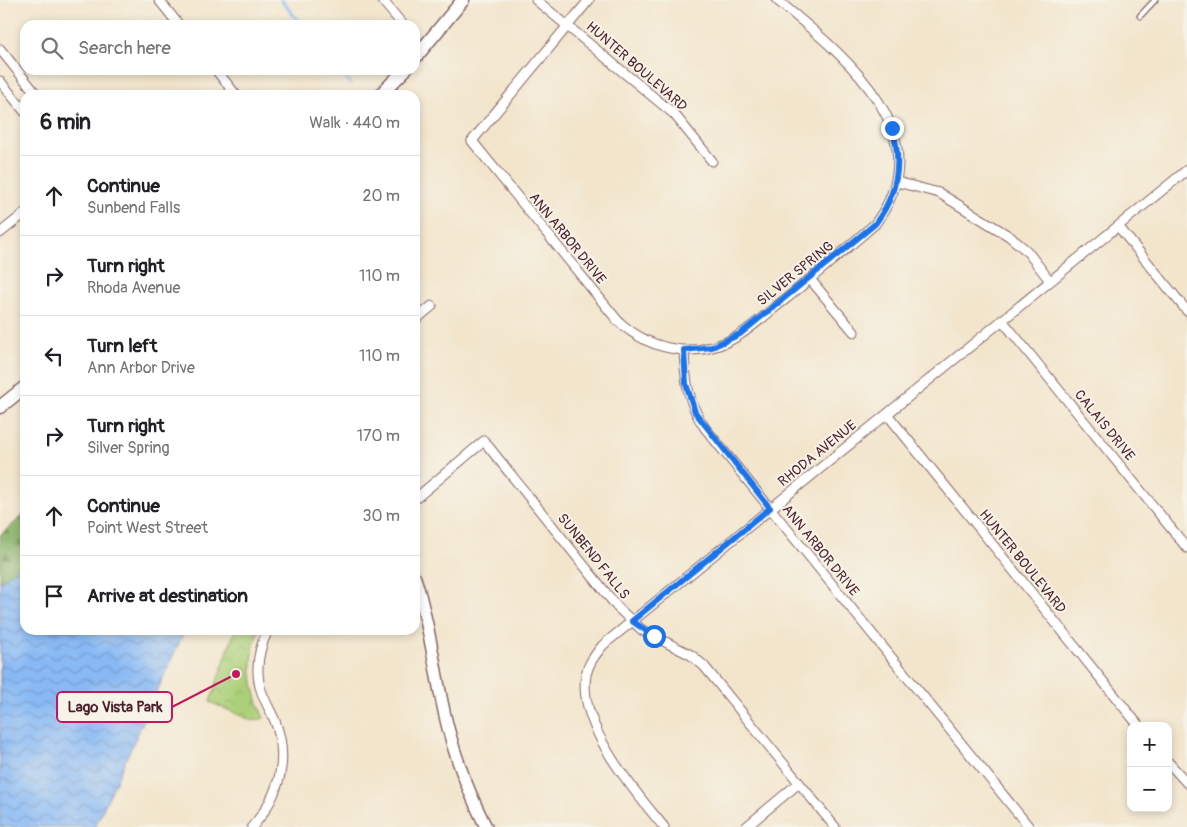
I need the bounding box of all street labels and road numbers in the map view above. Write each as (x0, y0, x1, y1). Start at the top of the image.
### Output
street label: HUNTER BOULEVARD (583, 18, 691, 115)
street label: ANN ARBOR DRIVE (526, 189, 610, 287)
street label: SILVER SPRING (754, 237, 837, 309)
street label: CALAIS DRIVE (1071, 386, 1138, 464)
street label: RHODA AVENUE (775, 417, 860, 490)
street label: ANN ARBOR DRIVE (779, 501, 863, 599)
street label: HUNTER BOULEVARD (976, 506, 1070, 617)
street label: SUNBEND FALLS (554, 510, 633, 603)

